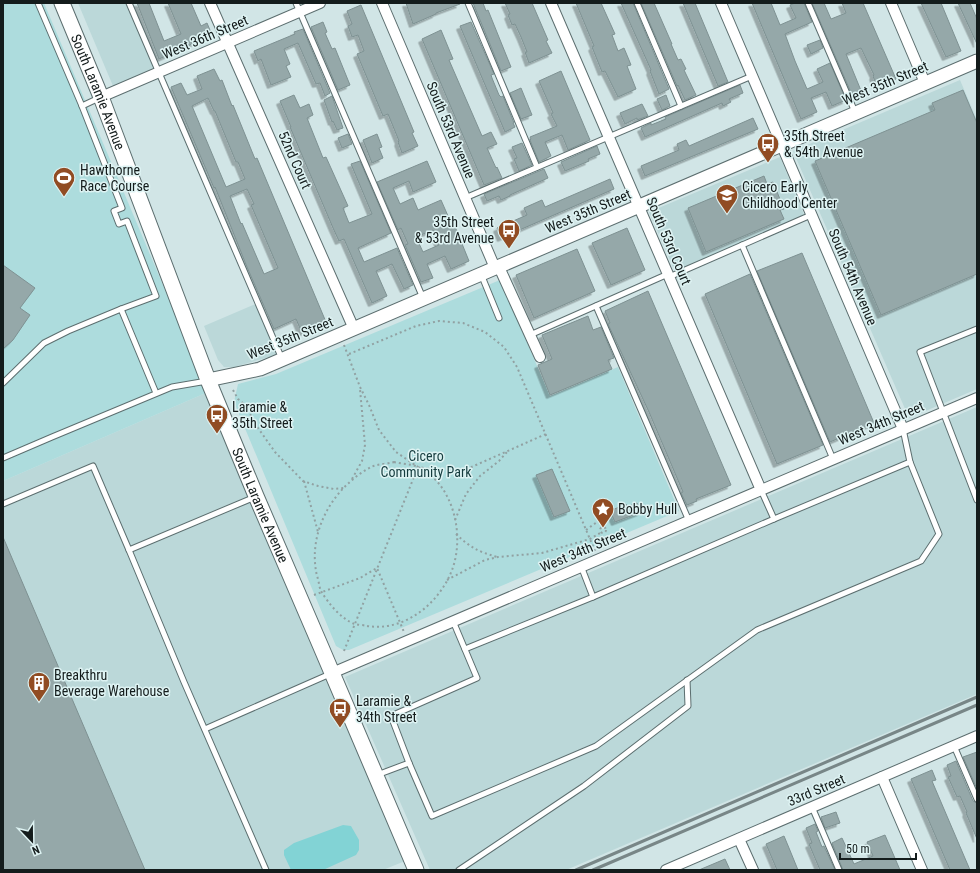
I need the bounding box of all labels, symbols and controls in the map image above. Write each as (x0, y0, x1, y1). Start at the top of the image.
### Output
street label: West 36th Street (160, 12, 250, 62)
street label: South Laramie Avenue (68, 32, 128, 152)
street label: West 35th Street (840, 58, 930, 108)
street label: South 53rd Avenue (423, 79, 479, 181)
place label: 35th Street & 54th Avenue (784, 128, 864, 160)
street label: 52nd Court (275, 129, 315, 191)
bus stop icon: 35th Street & 54th Avenue (755, 131, 781, 164)
place label: Hawthorne Race Course (80, 162, 150, 194)
sports icon: Hawthorne Race Course (51, 165, 77, 198)
place label: Cicero Early Childhood Center (742, 179, 837, 211)
school or university icon: Cicero Early Childhood Center (714, 182, 740, 215)
street label: West 35th Street (543, 186, 633, 236)
street label: South 53rd Court (643, 195, 695, 287)
place label: 35th Street & 53rd Avenue (415, 214, 494, 246)
bus stop icon: 35th Street & 53rd Avenue (496, 217, 522, 250)
street label: South 54th Avenue (825, 226, 881, 328)
street label: West 35th Street (245, 313, 335, 363)
street label: West 34th Street (836, 398, 926, 448)
place label: Laramie & 35th Street (232, 399, 293, 431)
bus stop icon: Laramie & 35th Street (204, 402, 230, 435)
street label: South Laramie Avenue (229, 445, 292, 565)
park label: Cicero Community Park (381, 448, 472, 480)
place icon: Bobby Hull (590, 496, 616, 529)
place label: Bobby Hull (618, 501, 677, 517)
street label: West 34th Street (538, 525, 628, 575)
place label: Breakthru Beverage Warehouse (54, 667, 170, 699)
building icon: Breakthru Beverage Warehouse (26, 670, 52, 703)
place label: Laramie & 34th Street (356, 693, 417, 725)
bus stop icon: Laramie & 34th Street (327, 696, 353, 729)
street label: 33rd Street (785, 771, 847, 809)
north arrow (12, 821, 52, 861)
scale bar (840, 835, 916, 861)
text: 50 m (846, 842, 870, 856)
text: N (30, 843, 41, 857)

